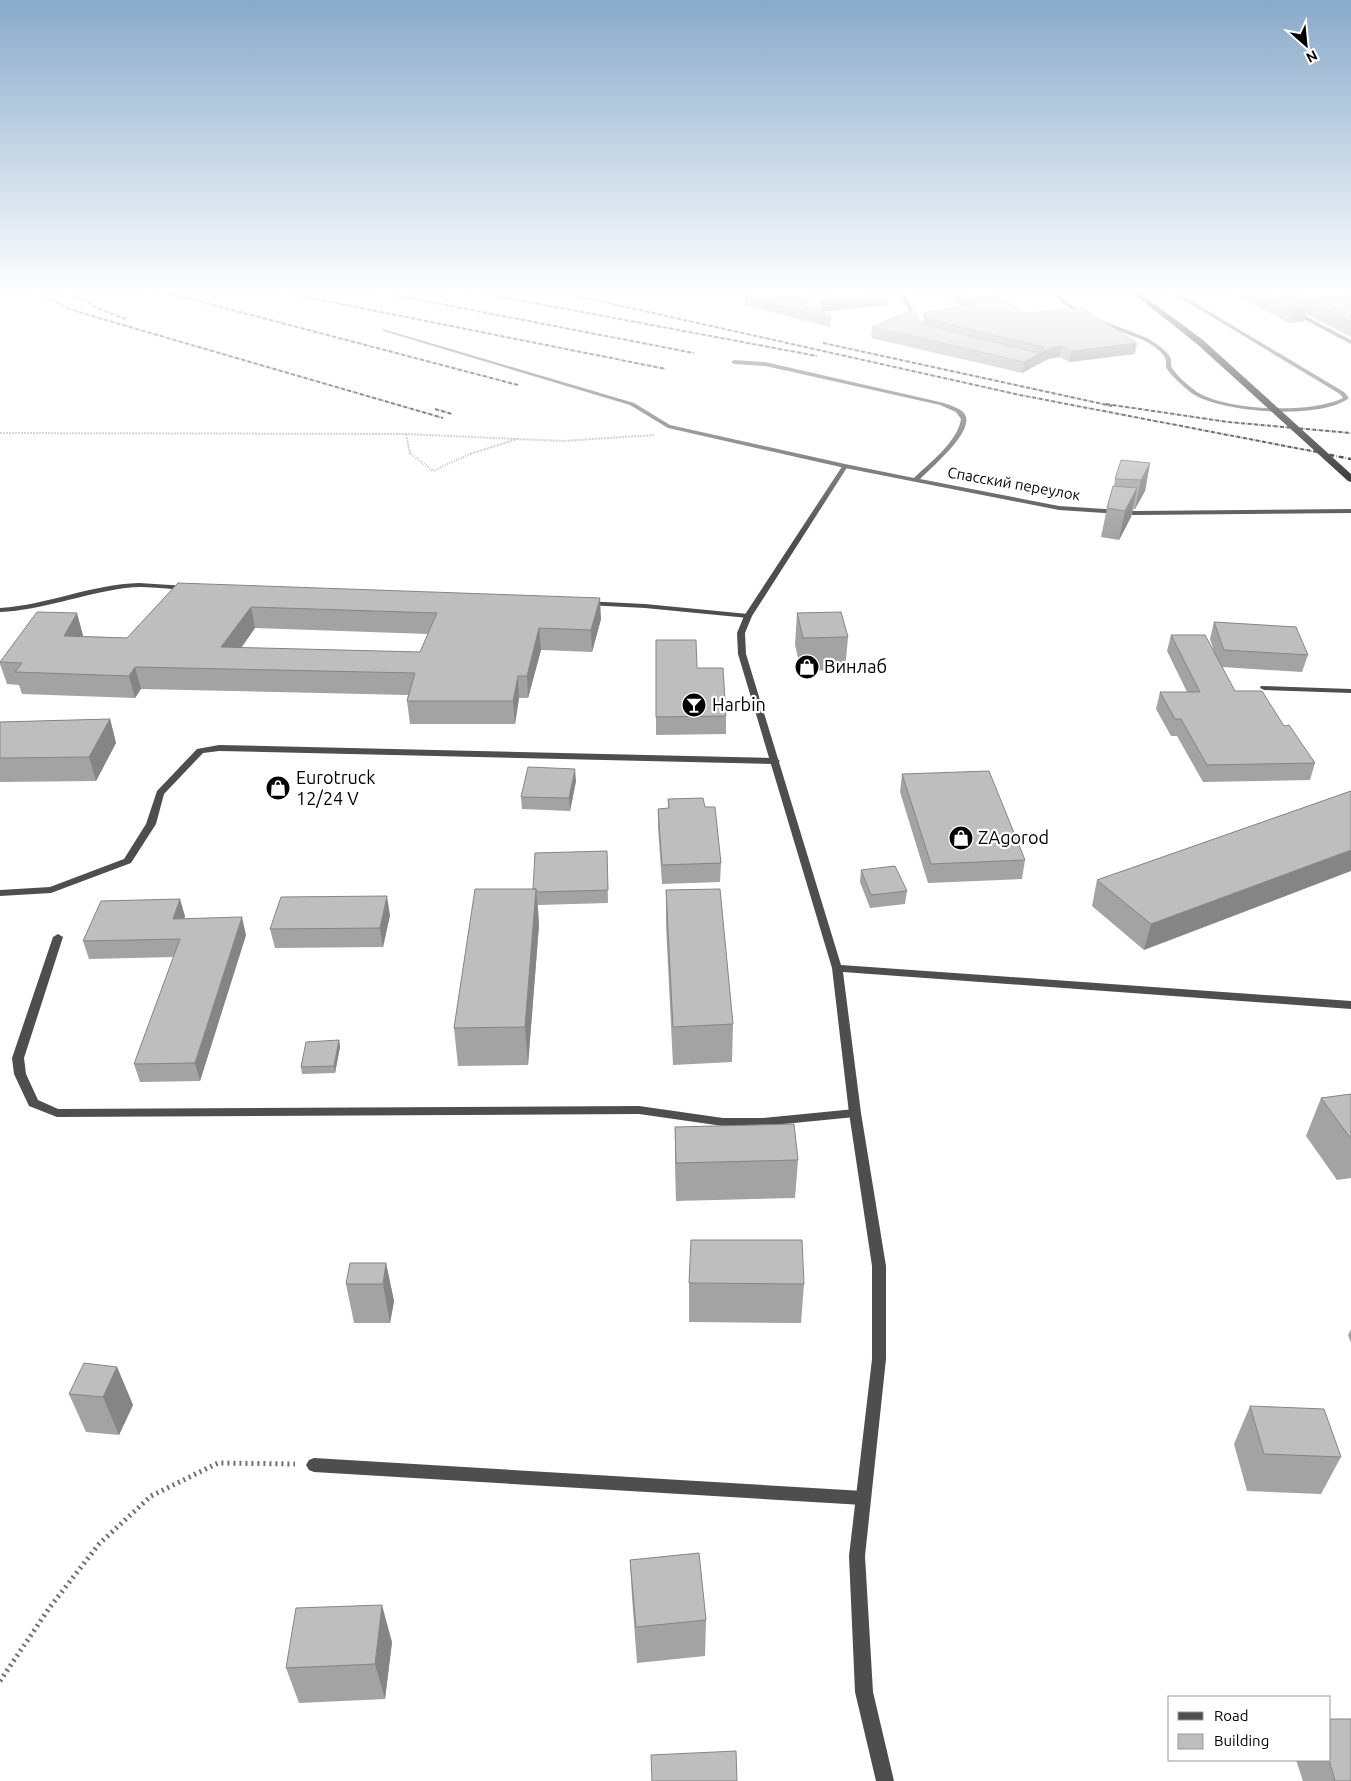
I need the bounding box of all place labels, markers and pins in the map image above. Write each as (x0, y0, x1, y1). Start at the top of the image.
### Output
shop icon: Винлаб (794, 654, 820, 680)
place label: Винлаб (824, 656, 887, 676)
bar icon: Harbin (681, 692, 707, 718)
place label: Harbin (712, 694, 766, 714)
place label: Eurotruck 12/24 V (296, 767, 375, 808)
shop icon: Eurotruck 12/24 V (265, 775, 291, 801)
shop icon: ZAgorod (948, 825, 974, 851)
place label: ZAgorod (978, 827, 1049, 847)

